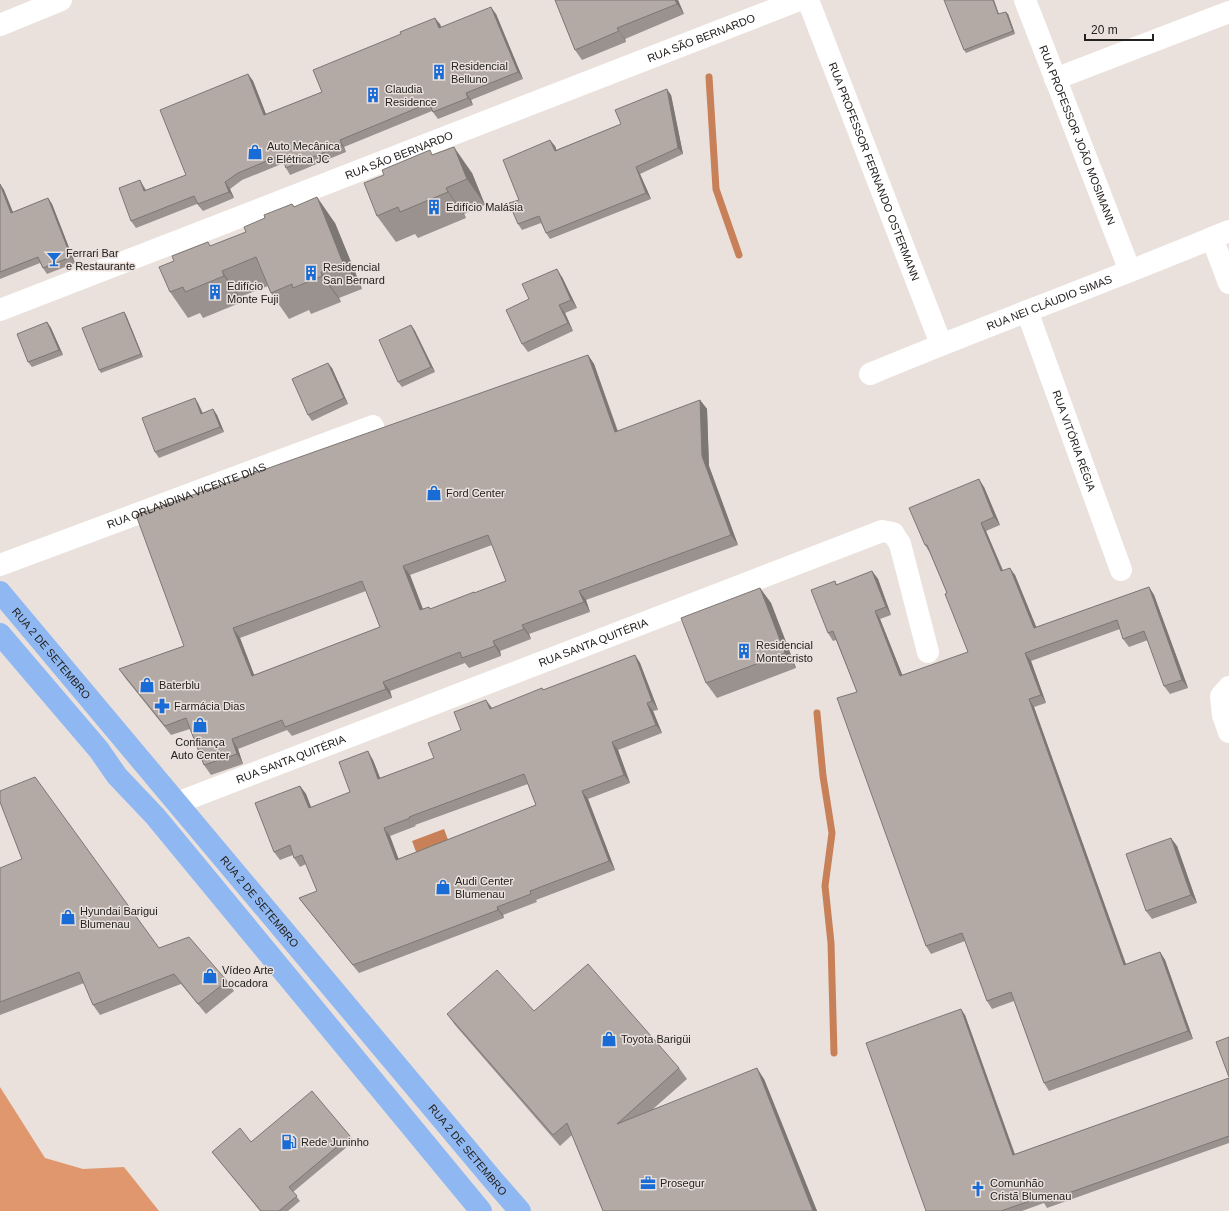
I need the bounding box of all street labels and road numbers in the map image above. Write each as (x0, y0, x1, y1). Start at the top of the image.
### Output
street label: RUA SÃO BERNARDO (646, 12, 757, 64)
street label: RUA PROFESSOR JOÃO MOSIMANN (1037, 44, 1118, 227)
street label: RUA PROFESSOR FERNANDO OSTERMANN (827, 61, 922, 283)
street label: RUA SÃO BERNARDO (344, 129, 455, 181)
street label: RUA NEI CLÁUDIO SIMAS (985, 273, 1114, 332)
street label: RUA VITÓRIA RÉGIA (1050, 389, 1098, 493)
street label: RUA ORLANDINA VICENTE DIAS (105, 460, 268, 531)
street label: RUA 2 DE SETEMBRO (10, 605, 93, 702)
street label: RUA SANTA QUITÉRIA (537, 616, 650, 669)
street label: RUA SANTA QUITÉRIA (235, 732, 348, 786)
street label: RUA 2 DE SETEMBRO (218, 854, 301, 950)
street label: RUA 2 DE SETEMBRO (426, 1102, 510, 1198)

